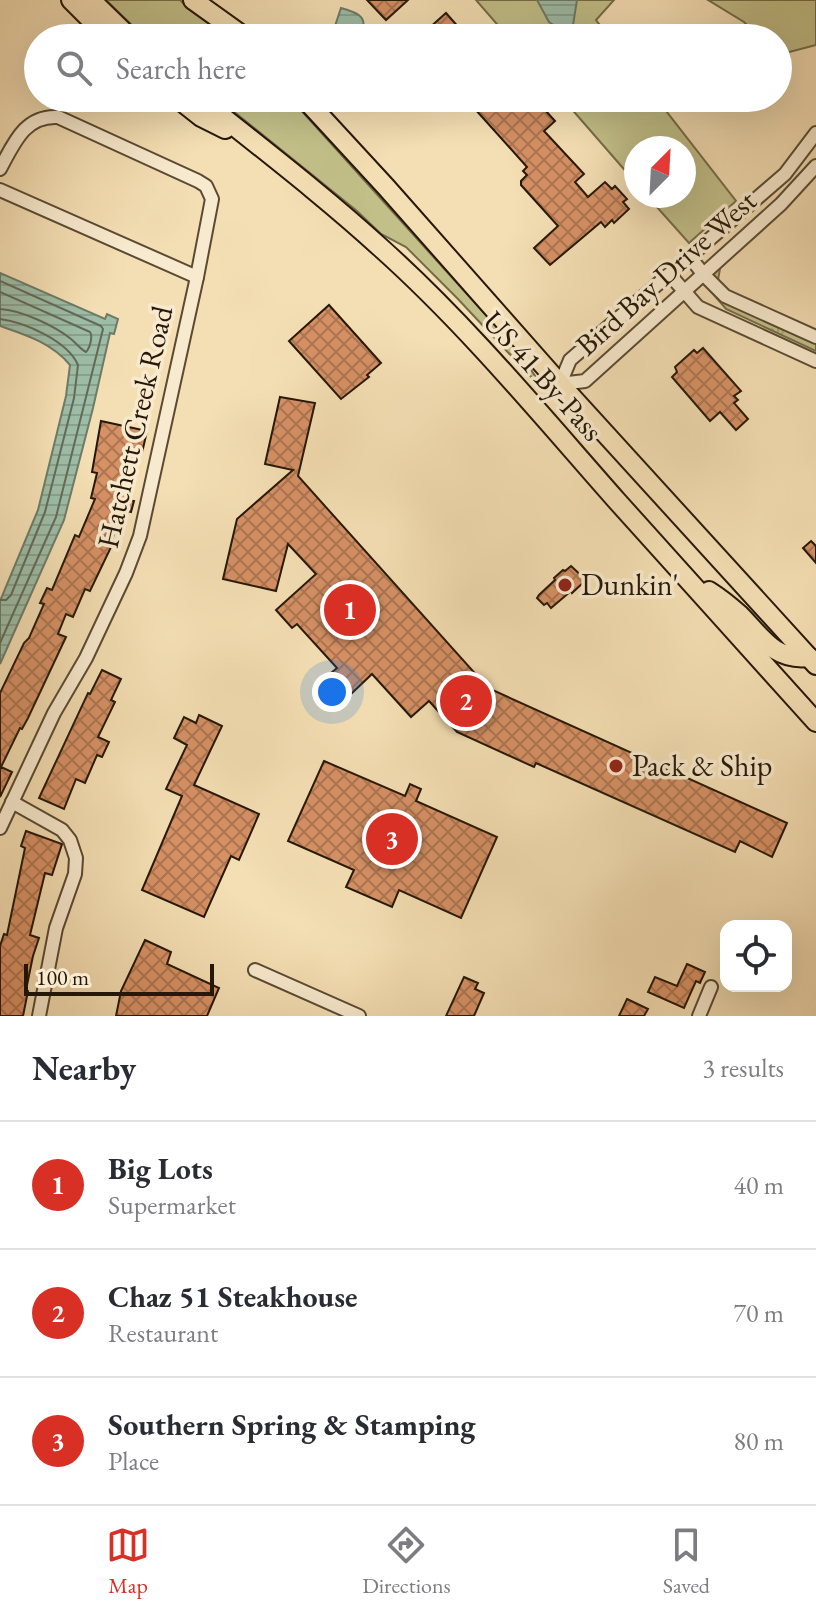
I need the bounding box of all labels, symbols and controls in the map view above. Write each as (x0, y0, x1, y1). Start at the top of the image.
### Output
search box (24, 24, 792, 112)
icon: search (52, 46, 96, 90)
text: Search here (116, 49, 246, 88)
north arrow (624, 136, 696, 208)
street label: Bird Bay Drive West (567, 181, 765, 364)
street label: Hatchett Creek Road (88, 301, 181, 552)
street label: US 41 By-Pass (475, 302, 612, 449)
place label: Dunkin' (581, 565, 679, 604)
marker: Dunkin' (556, 576, 574, 594)
pin: 1 (324, 580, 376, 640)
pin: 2 (440, 671, 492, 731)
your location (312, 672, 352, 712)
place label: Pack & Ship (632, 746, 772, 785)
marker: Pack & Ship (607, 757, 625, 775)
pin: 3 (366, 809, 418, 869)
map controls (720, 920, 792, 992)
button: locate (720, 920, 792, 992)
scale bar (24, 960, 214, 996)
text: 100 m (36, 963, 89, 992)
text: Nearby (32, 1046, 136, 1090)
text: 3 results (703, 1051, 784, 1085)
text: Big Lots (108, 1149, 213, 1188)
text: 1 (51, 1168, 65, 1202)
text: 40 m (734, 1168, 784, 1202)
text: Supermarket (108, 1188, 236, 1222)
text: Chaz 51 Steakhouse (108, 1277, 357, 1316)
text: 2 (51, 1296, 65, 1330)
text: 70 m (734, 1296, 784, 1330)
text: Restaurant (108, 1316, 218, 1350)
text: Southern Spring & Stamping (108, 1405, 475, 1444)
text: 3 (51, 1424, 65, 1458)
text: 80 m (734, 1424, 784, 1458)
text: Place (108, 1444, 159, 1478)
tab: Map (106, 1523, 150, 1600)
tab: Directions (362, 1523, 451, 1600)
tab: Saved (663, 1523, 710, 1600)

